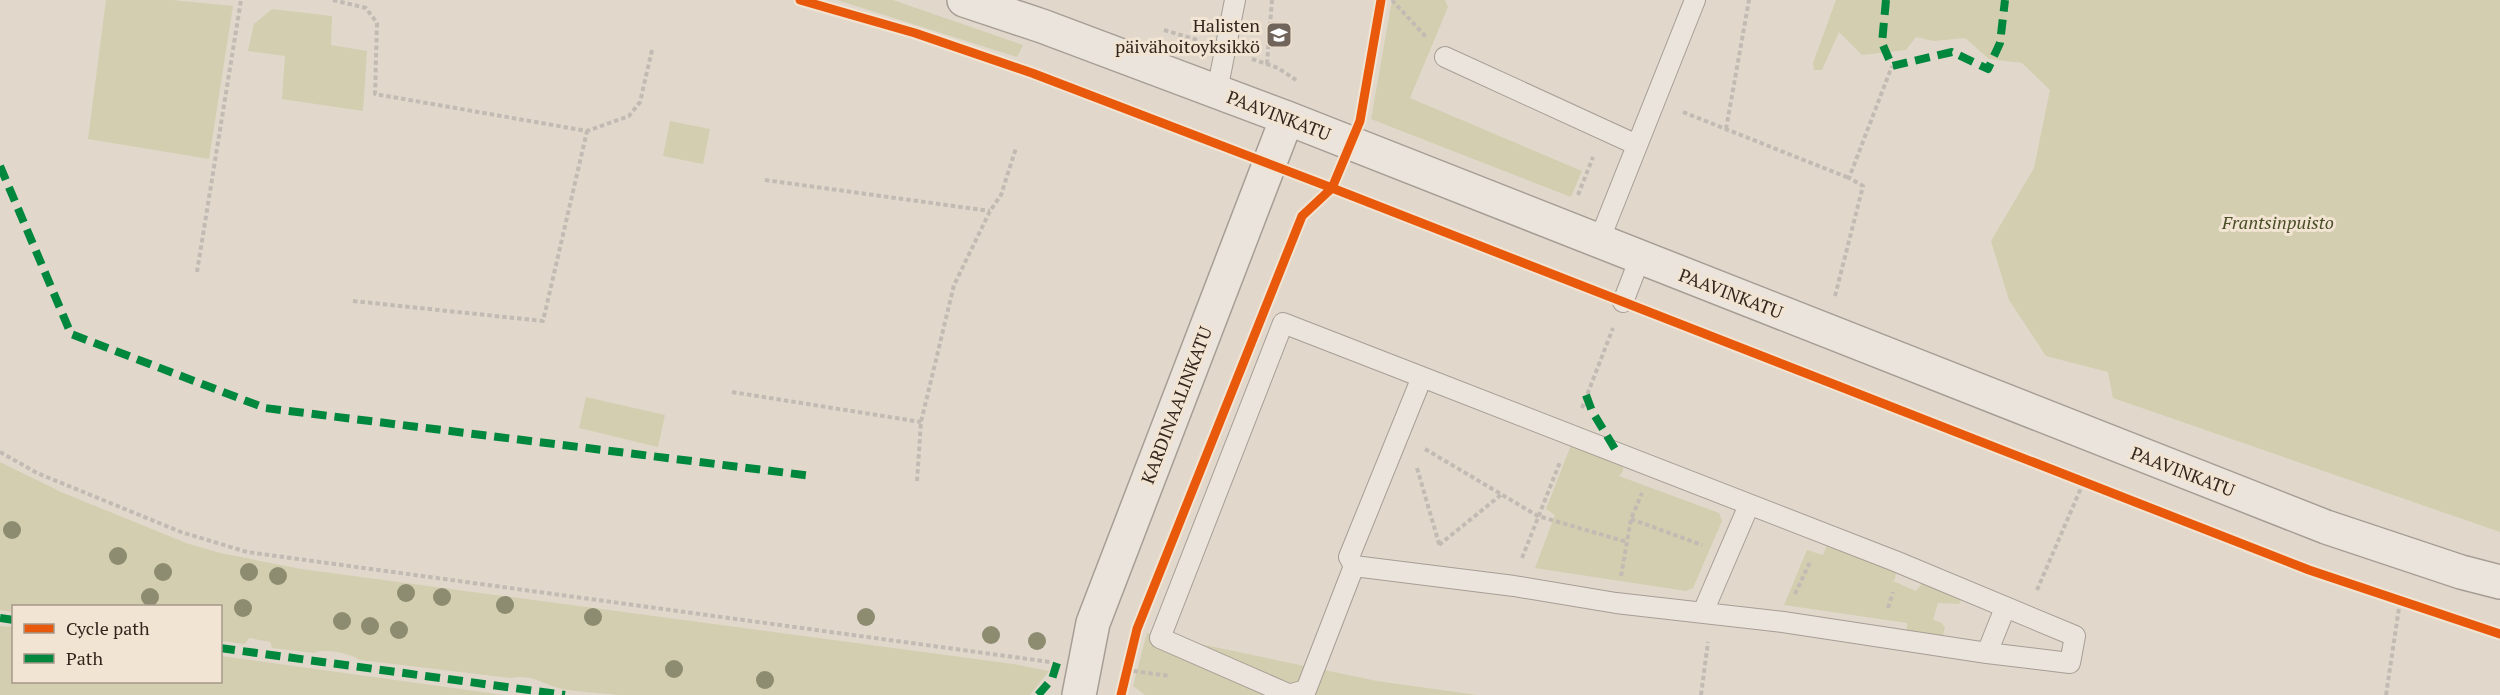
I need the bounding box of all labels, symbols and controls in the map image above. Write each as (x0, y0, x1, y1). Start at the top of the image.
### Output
place label: Halisten päivähoitoyksikkö (1115, 13, 1260, 58)
school or university icon: Halisten päivähoitoyksikkö (1264, 20, 1294, 50)
street label: PAAVINKATU (1224, 84, 1334, 146)
park label: Frantsinpuisto (2221, 210, 2334, 234)
street label: PAAVINKATU (1676, 262, 1786, 324)
street label: KARDINAALINKATU (1135, 323, 1217, 487)
street label: PAAVINKATU (2128, 440, 2238, 502)
legend (12, 605, 222, 683)
text: Cycle path (66, 616, 150, 640)
text: Path (66, 646, 103, 670)

